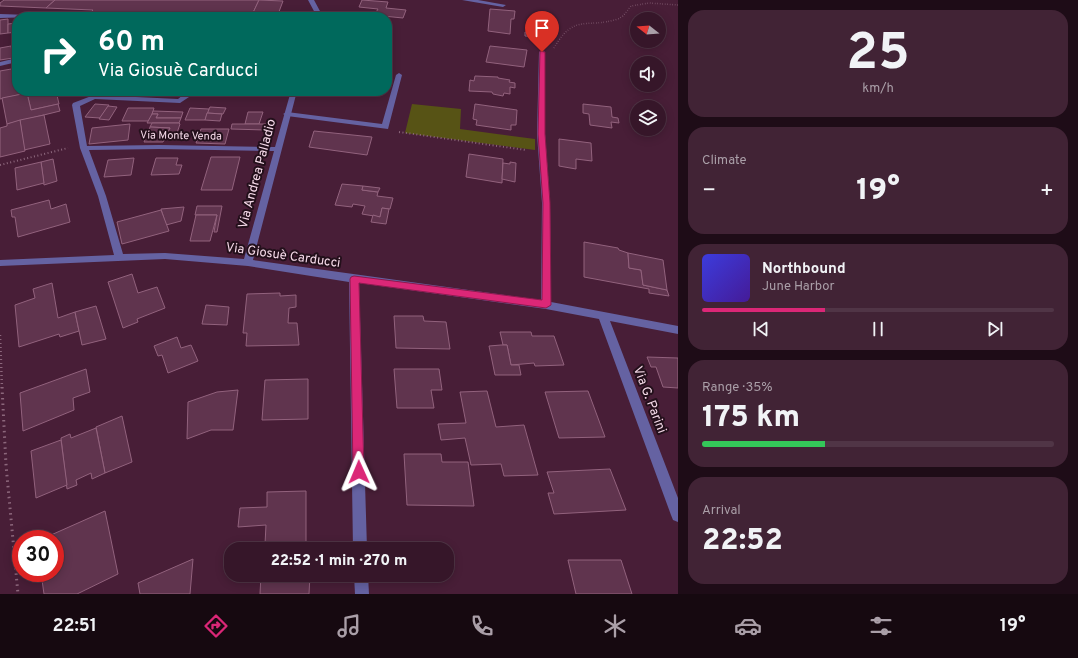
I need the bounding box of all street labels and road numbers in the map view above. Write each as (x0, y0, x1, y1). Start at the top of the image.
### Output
street label: Via Andrea Palladio (236, 117, 280, 231)
street label: Via Monte Venda (140, 128, 222, 144)
street label: Via Giosuè Carducci (225, 240, 341, 272)
street label: Via G. Parini (629, 364, 669, 436)

